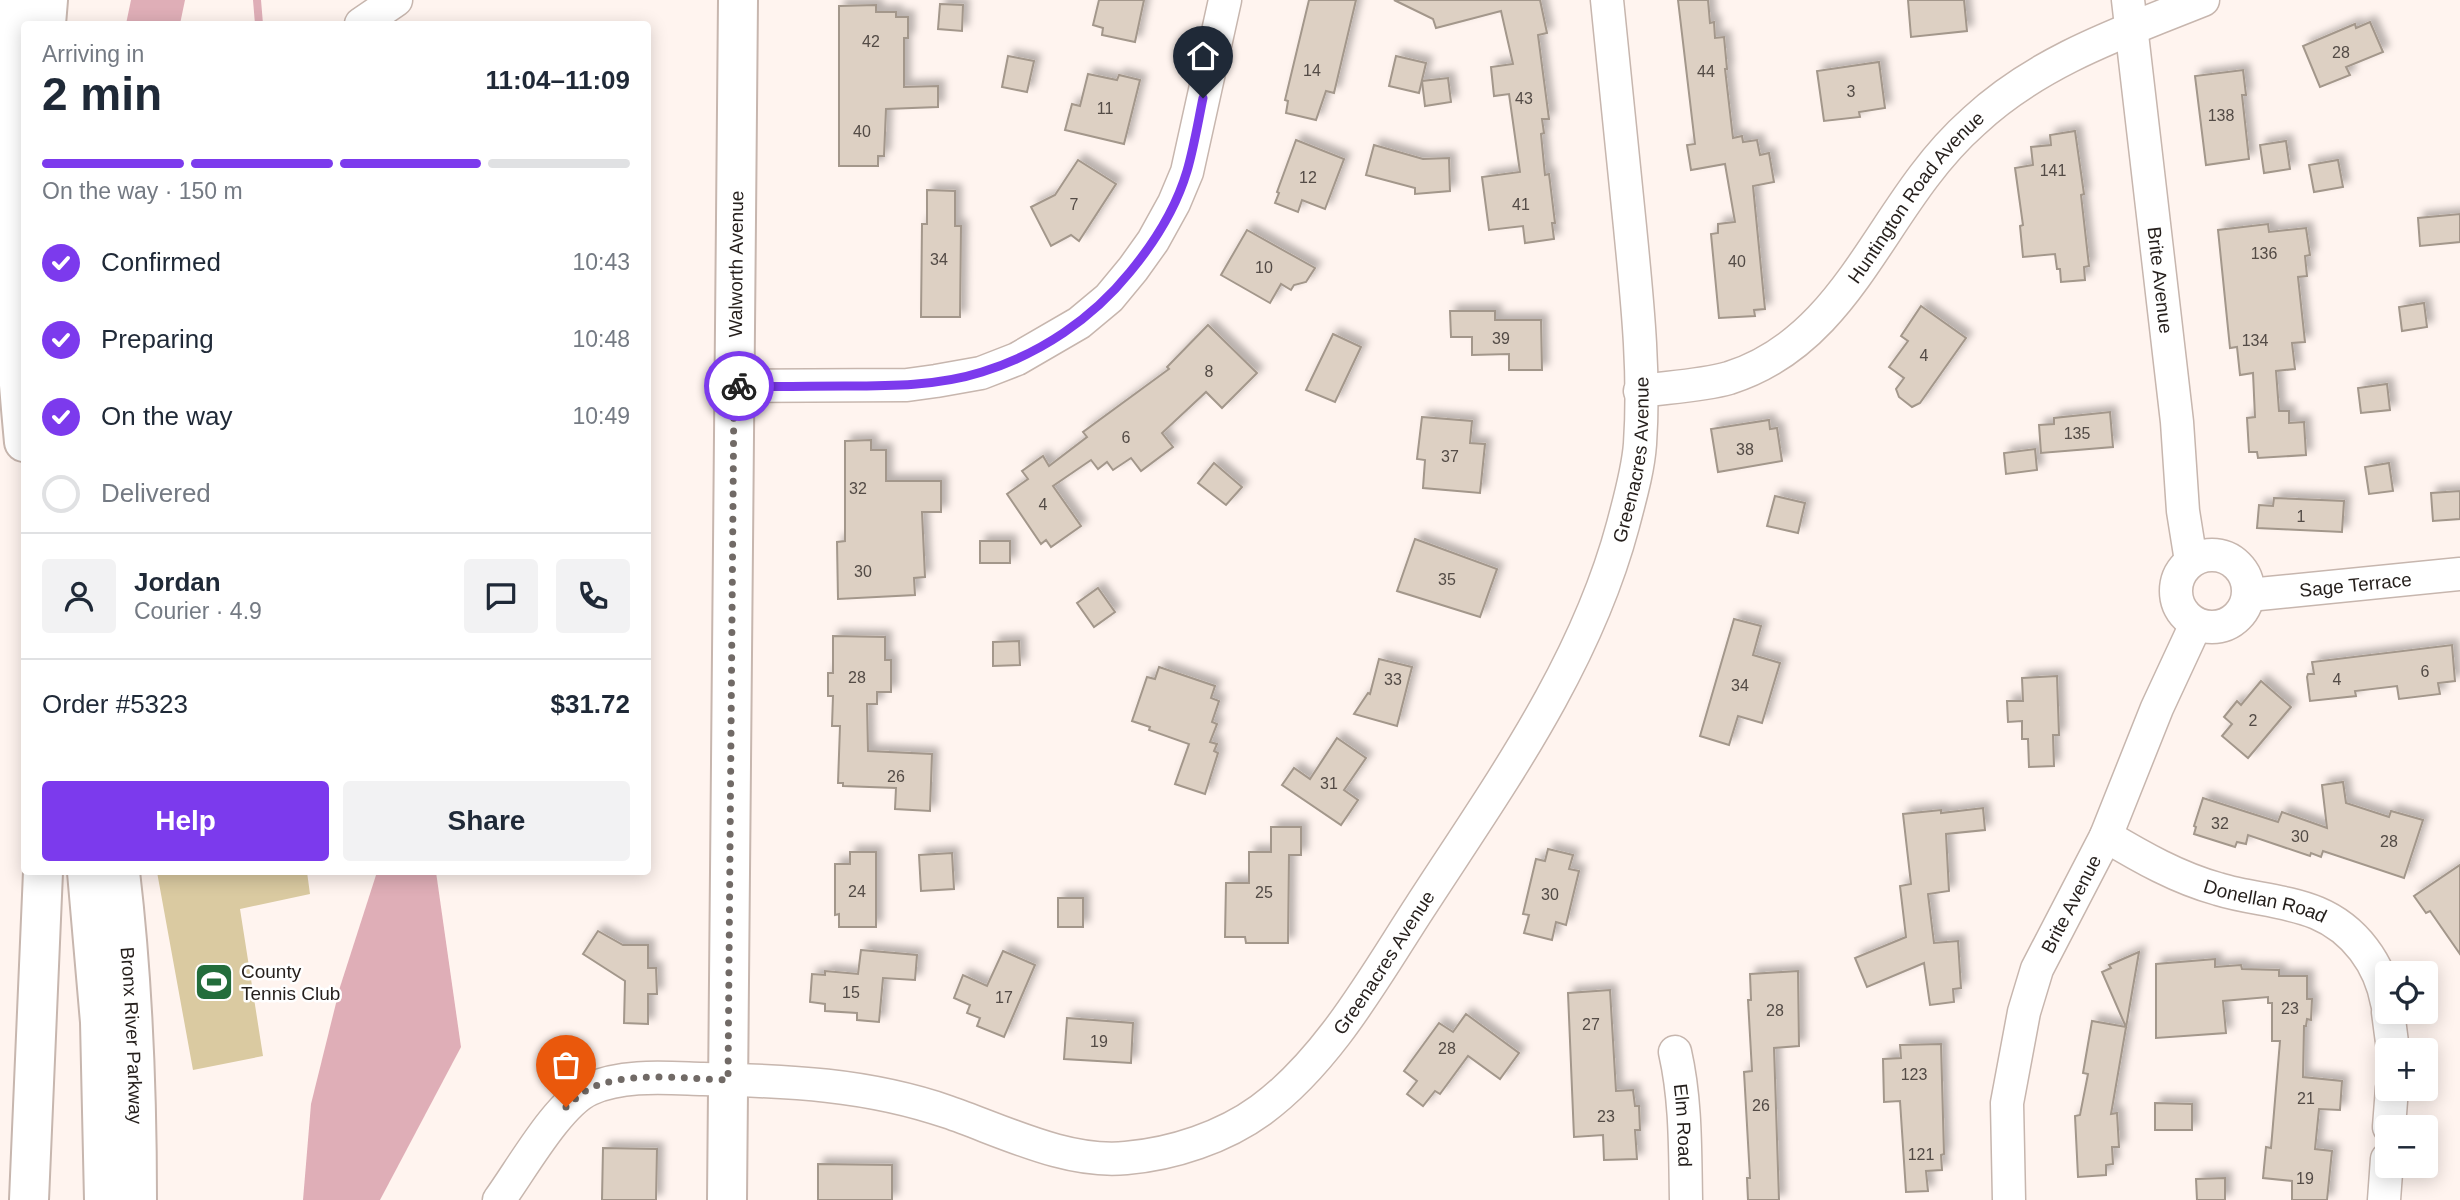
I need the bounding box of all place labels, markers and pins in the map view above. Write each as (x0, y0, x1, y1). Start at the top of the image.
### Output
pin (1173, 26, 1233, 98)
sports icon: County Tennis Club (193, 961, 235, 1003)
place label: County Tennis Club (241, 961, 340, 1004)
pin (536, 1035, 596, 1107)

